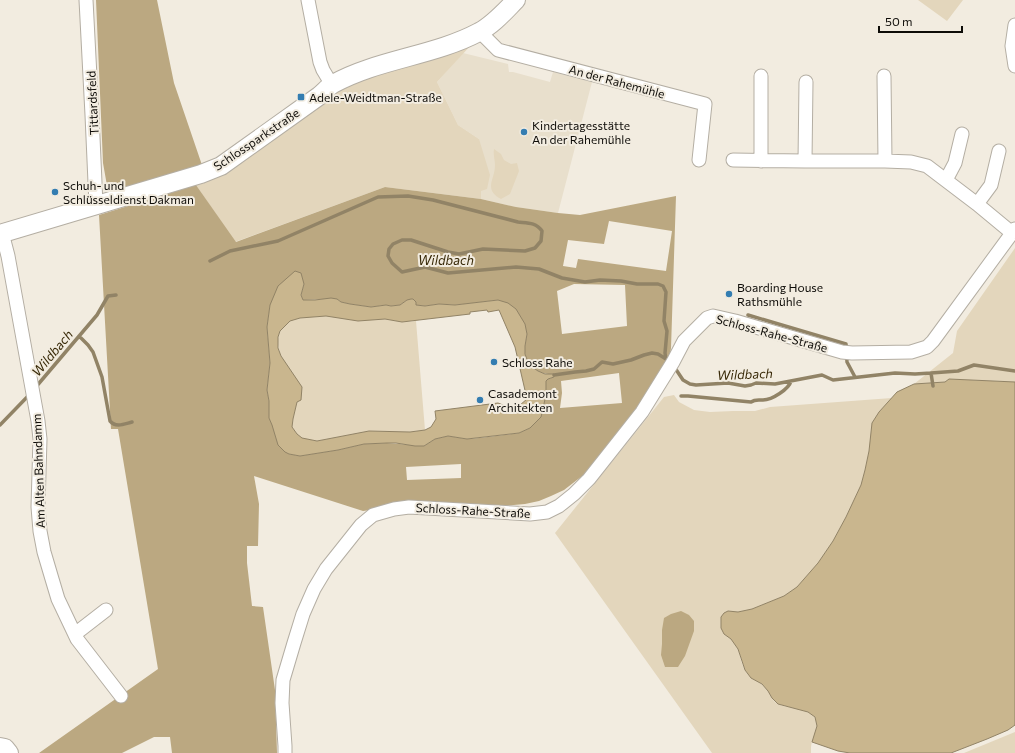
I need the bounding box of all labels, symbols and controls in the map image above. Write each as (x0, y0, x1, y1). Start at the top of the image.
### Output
scale bar (879, 8, 962, 34)
text: 50 m (885, 14, 913, 28)
street label: An der Rahemühle (568, 61, 666, 101)
street label: Tittardsfeld (83, 70, 101, 136)
place label: Adele-Weidtman-Straße (309, 90, 442, 104)
marker: Adele-Weidtman-Straße (296, 92, 306, 102)
street label: Schlossparkstraße (210, 105, 302, 173)
place label: Kindertagesstätte An der Rahemühle (532, 118, 631, 146)
marker: Kindertagesstätte An der Rahemühle (519, 127, 529, 137)
place label: Schuh- und Schlüsseldienst Dakman (63, 178, 194, 206)
marker: Schuh- und Schlüsseldienst Dakman (50, 187, 60, 197)
water label: Wildbach (418, 252, 474, 268)
place label: Boarding House Rathsmühle (737, 280, 823, 308)
marker: Boarding House Rathsmühle (724, 289, 734, 299)
street label: Schloss-Rahe-Straße (715, 311, 829, 355)
water label: Wildbach (28, 326, 76, 380)
place label: Schloss Rahe (502, 355, 573, 369)
marker: Schloss Rahe (489, 357, 499, 367)
water label: Wildbach (717, 365, 773, 383)
place label: Casademont Architekten (488, 386, 557, 414)
marker: Casademont Architekten (475, 395, 485, 405)
street label: Am Alten Bahndamm (29, 413, 47, 529)
street label: Schloss-Rahe-Straße (415, 500, 531, 520)

